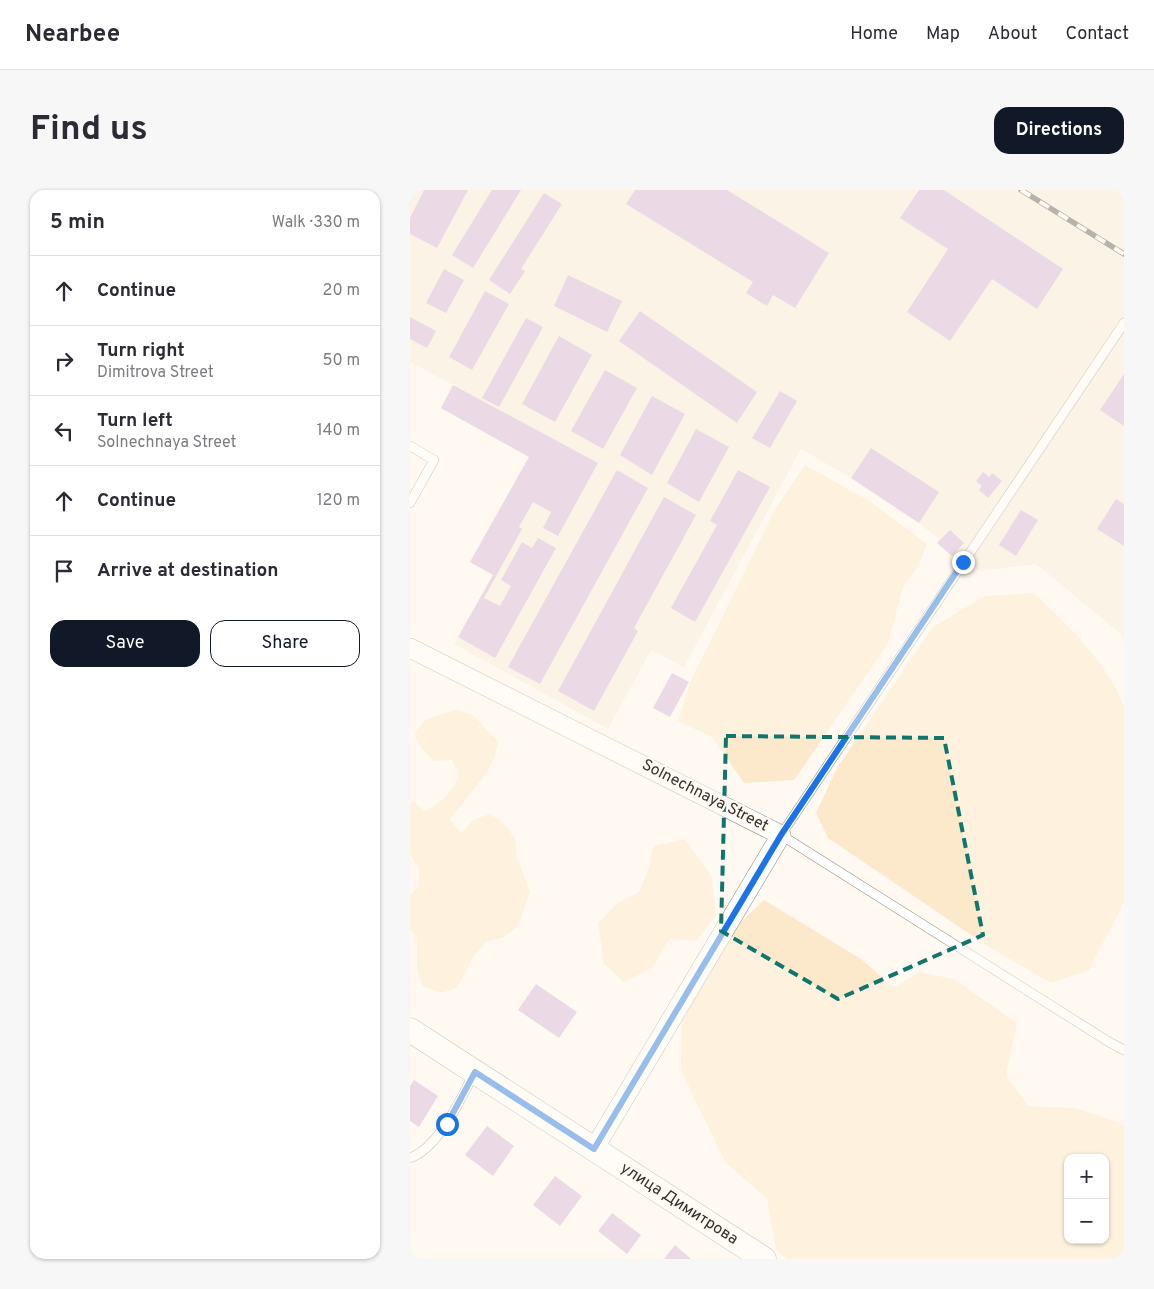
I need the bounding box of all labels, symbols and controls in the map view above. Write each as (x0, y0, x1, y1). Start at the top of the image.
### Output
text: Nearbee (25, 20, 120, 50)
text: Home (850, 23, 898, 46)
text: Map (926, 23, 960, 46)
text: About (988, 23, 1037, 46)
text: Contact (1065, 23, 1129, 46)
button: Directions (994, 107, 1124, 154)
text: Find us (30, 108, 148, 152)
text: 5 min (50, 209, 105, 236)
text: Walk · 330 m (272, 213, 360, 233)
icon: ahead (50, 277, 78, 305)
text: Continue (97, 279, 176, 303)
text: 20 m (323, 281, 360, 301)
text: Turn right (97, 339, 185, 363)
icon: right (50, 347, 78, 375)
text: 50 m (323, 351, 360, 371)
text: Dimitrova Street (97, 363, 214, 383)
text: Turn left (97, 409, 173, 433)
icon: left (50, 417, 78, 445)
text: 140 m (317, 421, 360, 441)
text: Solnechnaya Street (97, 433, 237, 453)
icon: ahead (50, 487, 78, 515)
text: Continue (97, 489, 176, 513)
text: 120 m (317, 491, 360, 511)
route end (952, 551, 975, 574)
icon: arrive (50, 557, 78, 585)
text: Arrive at destination (97, 559, 278, 583)
button: Save (50, 620, 200, 667)
button: Share (210, 620, 360, 667)
street label: Solnechnaya Street (638, 755, 772, 837)
route start (436, 1113, 459, 1136)
map controls (1064, 1154, 1109, 1244)
button: + (1064, 1154, 1109, 1199)
street label: улица Димитрова (616, 1158, 742, 1250)
button: − (1064, 1199, 1109, 1244)

